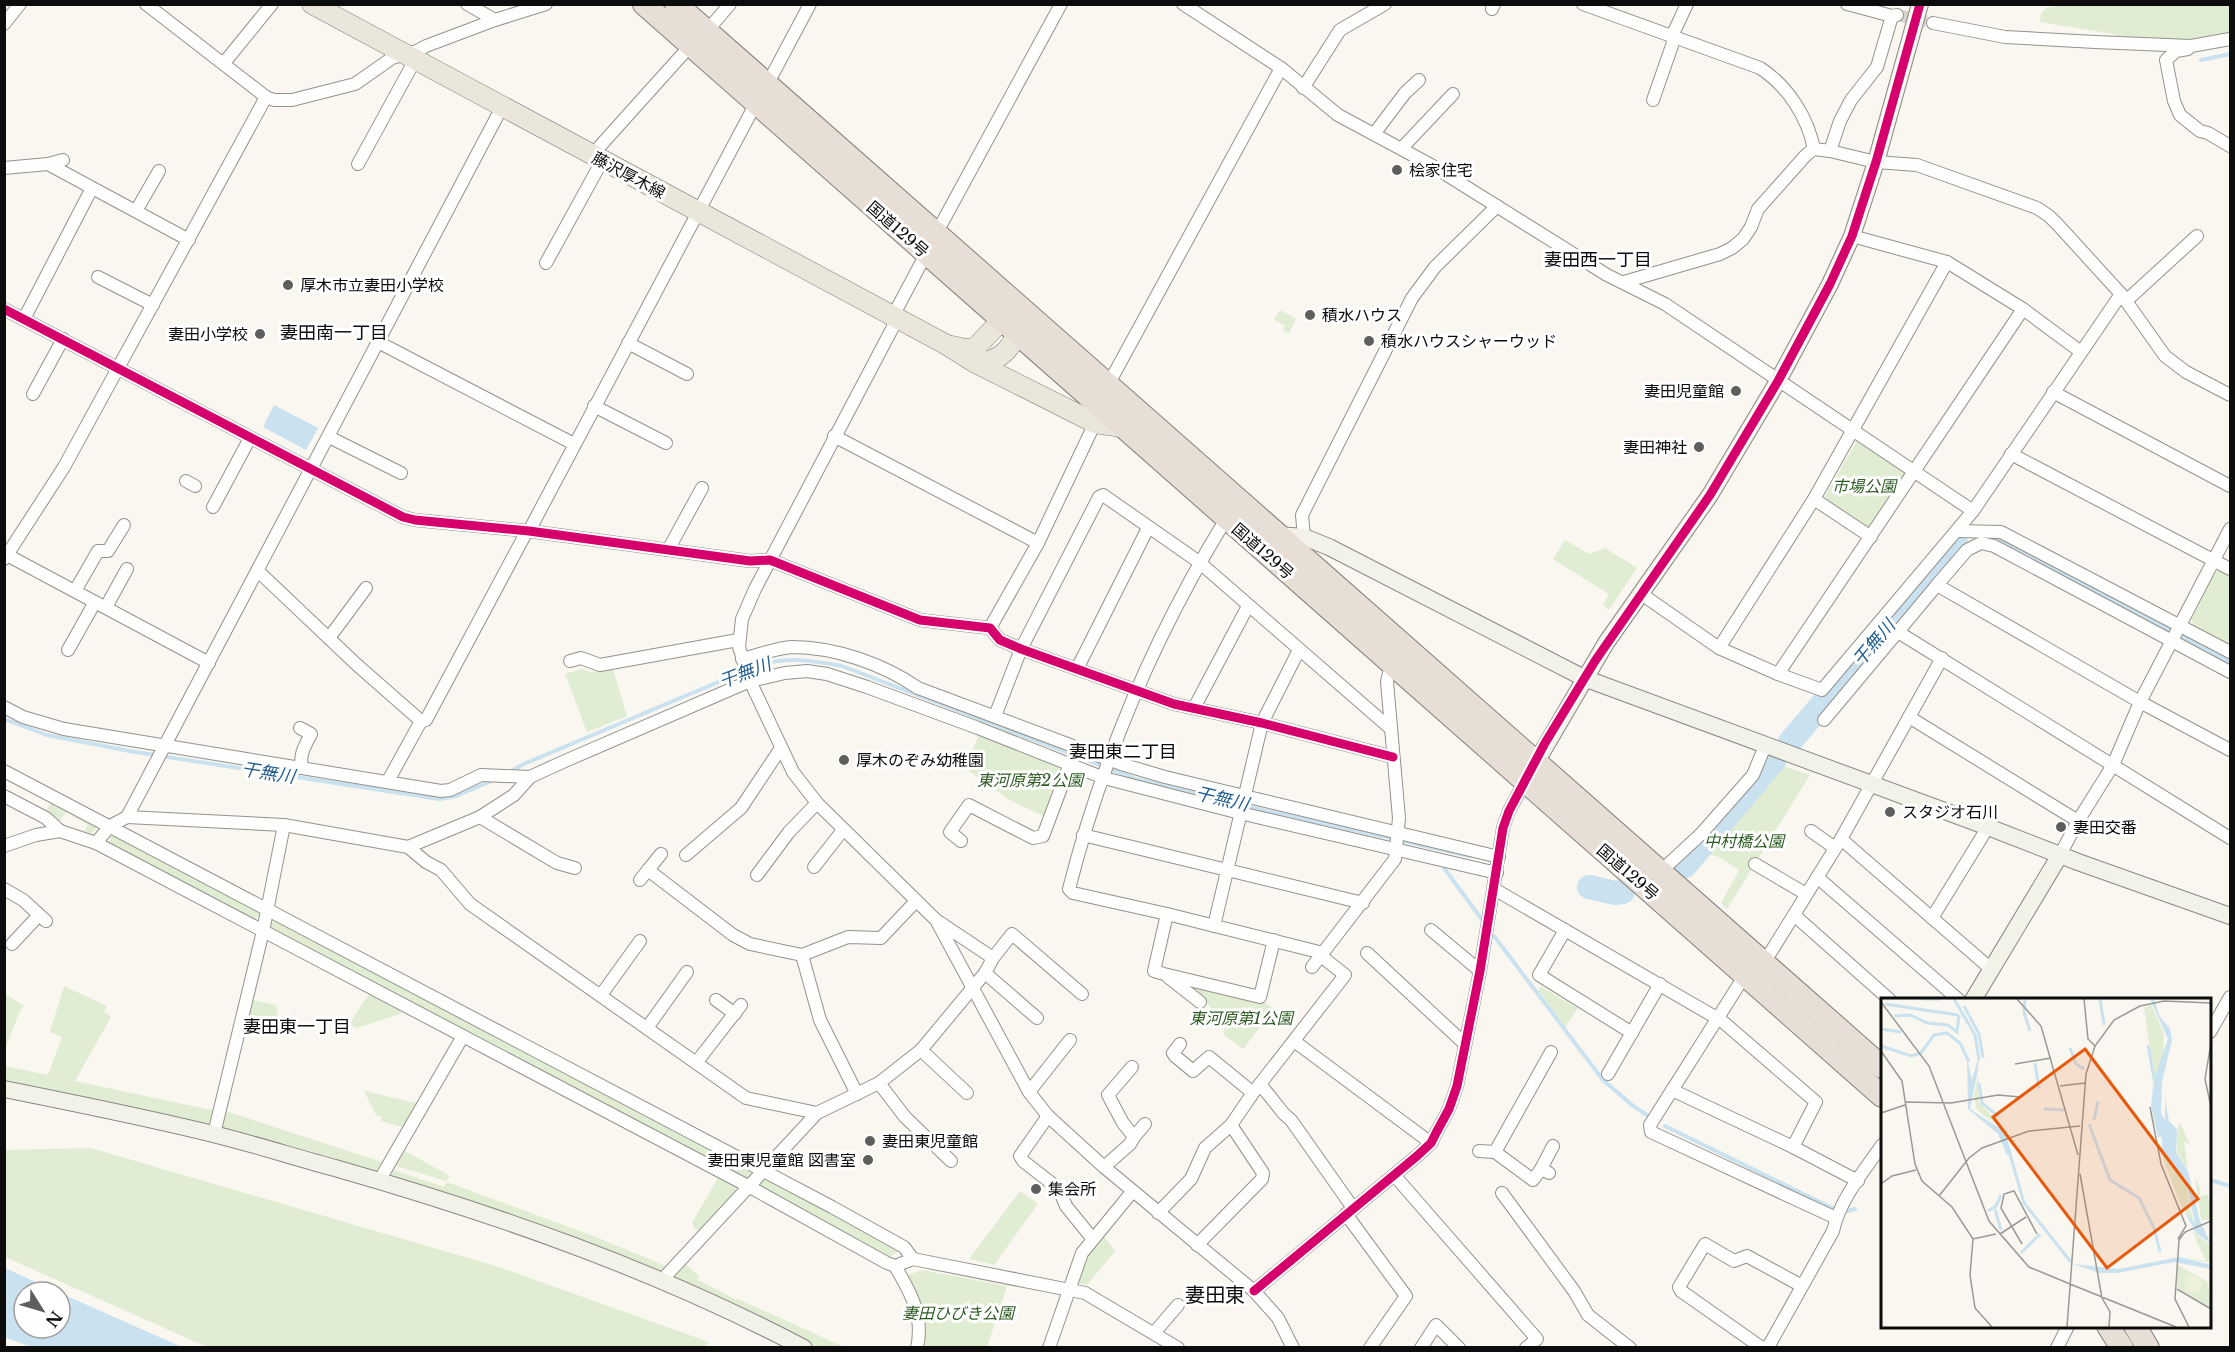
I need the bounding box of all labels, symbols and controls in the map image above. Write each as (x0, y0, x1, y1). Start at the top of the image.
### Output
street label: 藤沢厚木線 (589, 147, 669, 203)
place label: 桧家住宅 (1409, 160, 1473, 180)
marker: 桧家住宅 (1390, 163, 1404, 177)
street label: 国道129号 (863, 197, 933, 261)
district label: 妻田西一丁目 (1544, 249, 1652, 271)
place label: 厚木市立妻田小学校 (300, 275, 444, 295)
marker: 厚木市立妻田小学校 (281, 278, 295, 292)
place label: 積水ハウス (1322, 305, 1402, 325)
marker: 積水ハウス (1303, 308, 1317, 322)
district label: 妻田南一丁目 (280, 322, 388, 344)
place label: 妻田小学校 (168, 324, 248, 344)
marker: 妻田小学校 (253, 327, 267, 341)
place label: 積水ハウスシャーウッド (1381, 331, 1557, 351)
marker: 積水ハウスシャーウッド (1362, 334, 1376, 348)
place label: 妻田児童館 (1644, 381, 1724, 401)
marker: 妻田児童館 (1729, 384, 1743, 398)
place label: 妻田神社 (1623, 437, 1687, 457)
marker: 妻田神社 (1692, 440, 1706, 454)
park label: 市場公園 (1832, 476, 1898, 496)
street label: 国道129号 (1228, 519, 1298, 583)
water label: 干無川 (1848, 614, 1901, 671)
water label: 干無川 (716, 652, 776, 693)
district label: 妻田東二丁目 (1069, 741, 1177, 763)
place label: 厚木のぞみ幼稚園 (856, 750, 984, 770)
marker: 厚木のぞみ幼稚園 (837, 753, 851, 767)
water label: 干無川 (240, 758, 298, 788)
park label: 東河原第2公園 (977, 770, 1085, 790)
water label: 干無川 (1193, 782, 1253, 816)
place label: スタジオ石川 (1902, 802, 1998, 822)
marker: スタジオ石川 (1883, 805, 1897, 819)
place label: 妻田交番 (2073, 817, 2137, 837)
marker: 妻田交番 (2054, 820, 2068, 834)
park label: 中村橋公園 (1704, 831, 1786, 851)
street label: 国道129号 (1593, 840, 1663, 904)
inset map (1881, 998, 2211, 1328)
park label: 東河原第1公園 (1189, 1008, 1295, 1028)
district label: 妻田東一丁目 (243, 1016, 351, 1038)
place label: 妻田東児童館 (882, 1131, 978, 1151)
marker: 妻田東児童館 (863, 1134, 877, 1148)
place label: 妻田東児童館 図書室 (707, 1150, 856, 1170)
marker: 妻田東児童館 図書室 (861, 1153, 875, 1167)
place label: 集会所 (1048, 1179, 1096, 1199)
marker: 集会所 (1029, 1182, 1043, 1196)
north arrow (12, 1280, 72, 1340)
district label: 妻田東 (1185, 1283, 1245, 1307)
park label: 妻田ひびき公園 (902, 1303, 1016, 1323)
text: N (41, 1307, 66, 1331)

